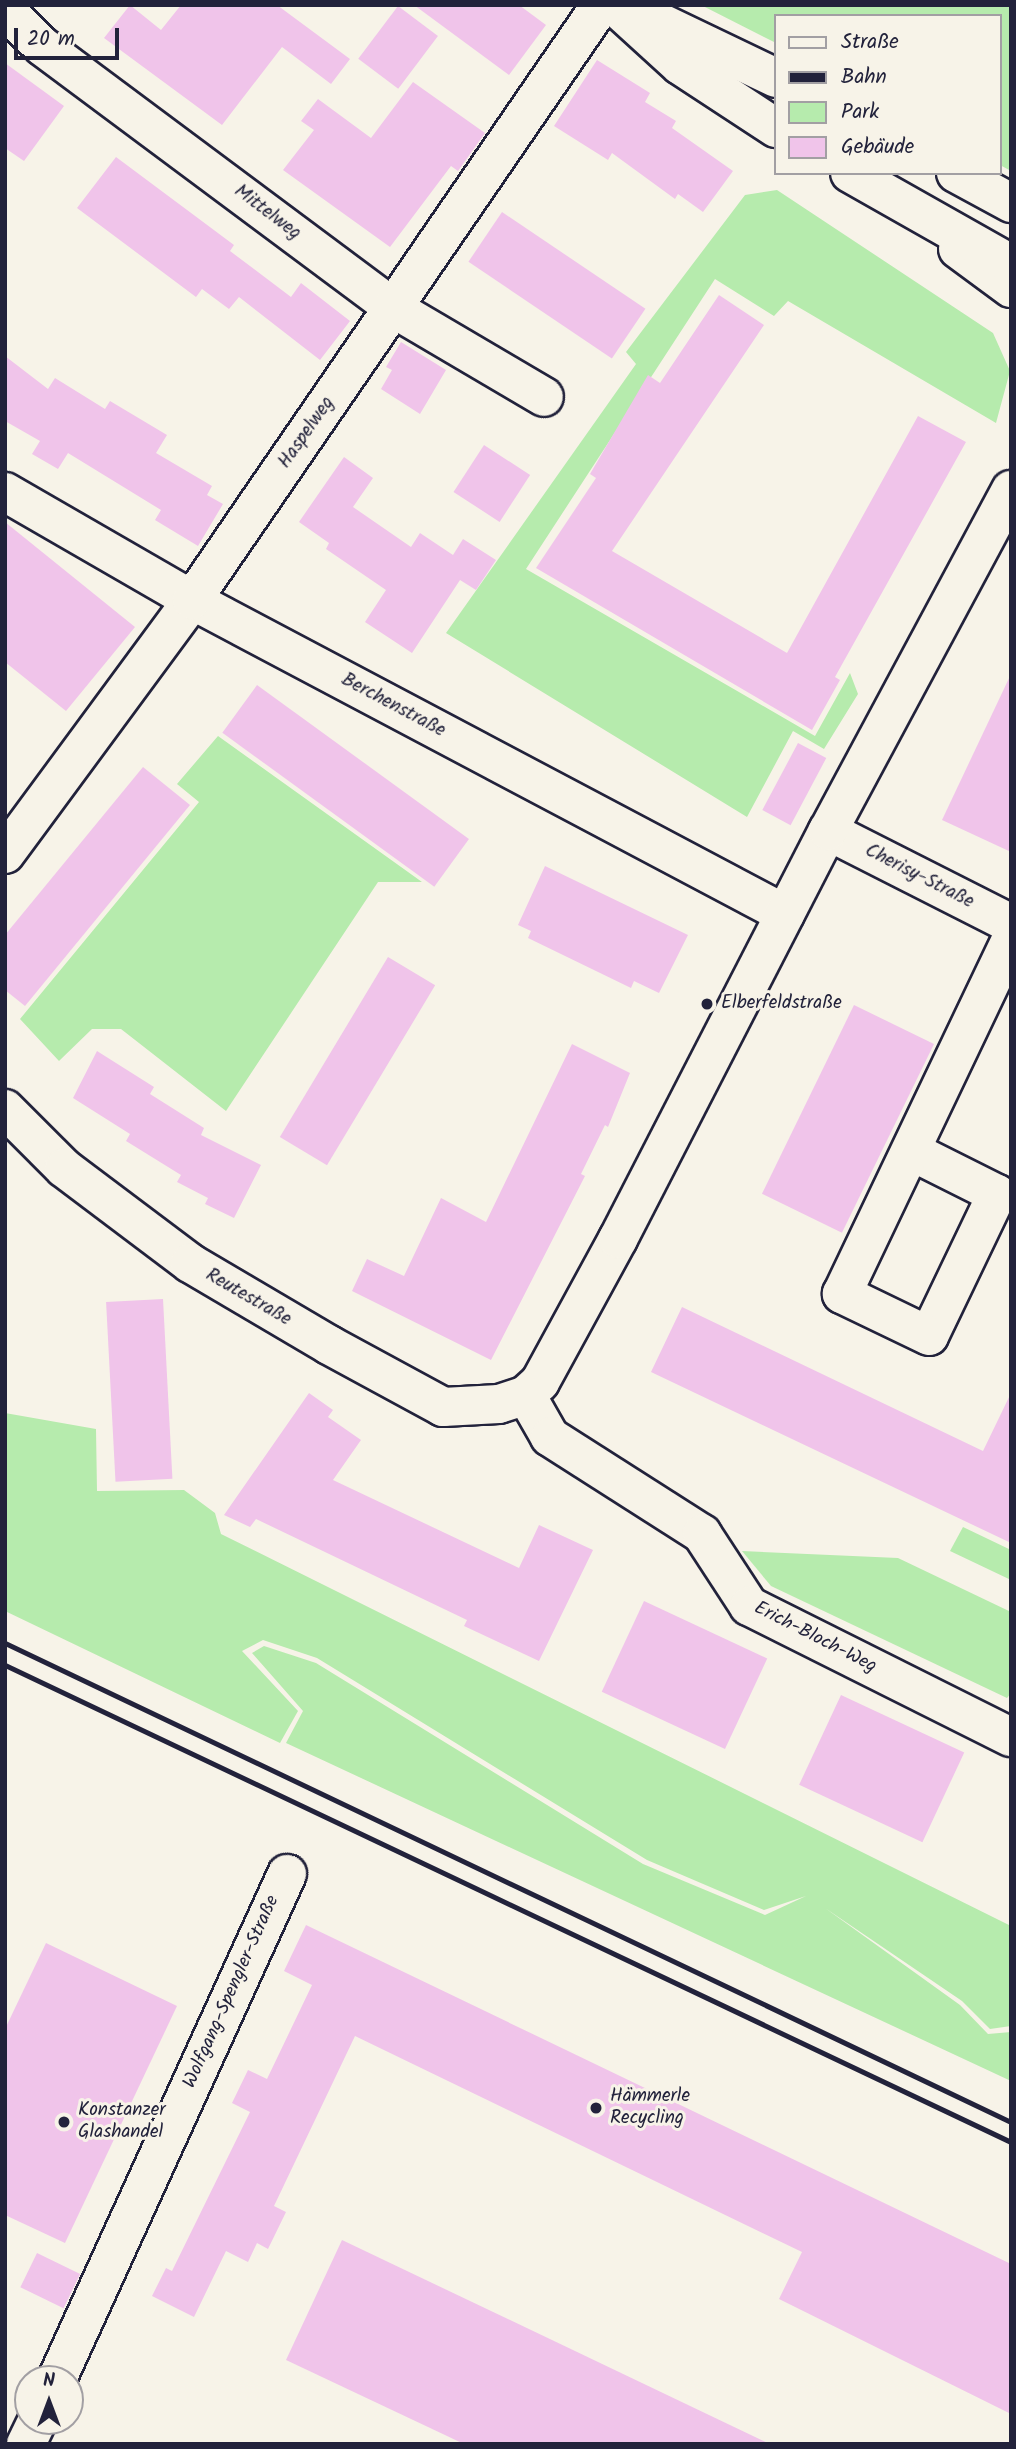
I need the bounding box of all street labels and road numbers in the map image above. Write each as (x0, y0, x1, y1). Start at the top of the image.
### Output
street label: Mittelweg (229, 180, 305, 246)
street label: Haspelweg (274, 393, 340, 473)
street label: Berchenstraße (337, 669, 449, 743)
street label: Cherisy-Straße (861, 840, 977, 914)
street label: Reutestraße (201, 1264, 295, 1332)
street label: Erich-Bloch-Weg (750, 1597, 880, 1679)
street label: Wolfgang-Spengler-Straße (179, 1892, 285, 2092)

